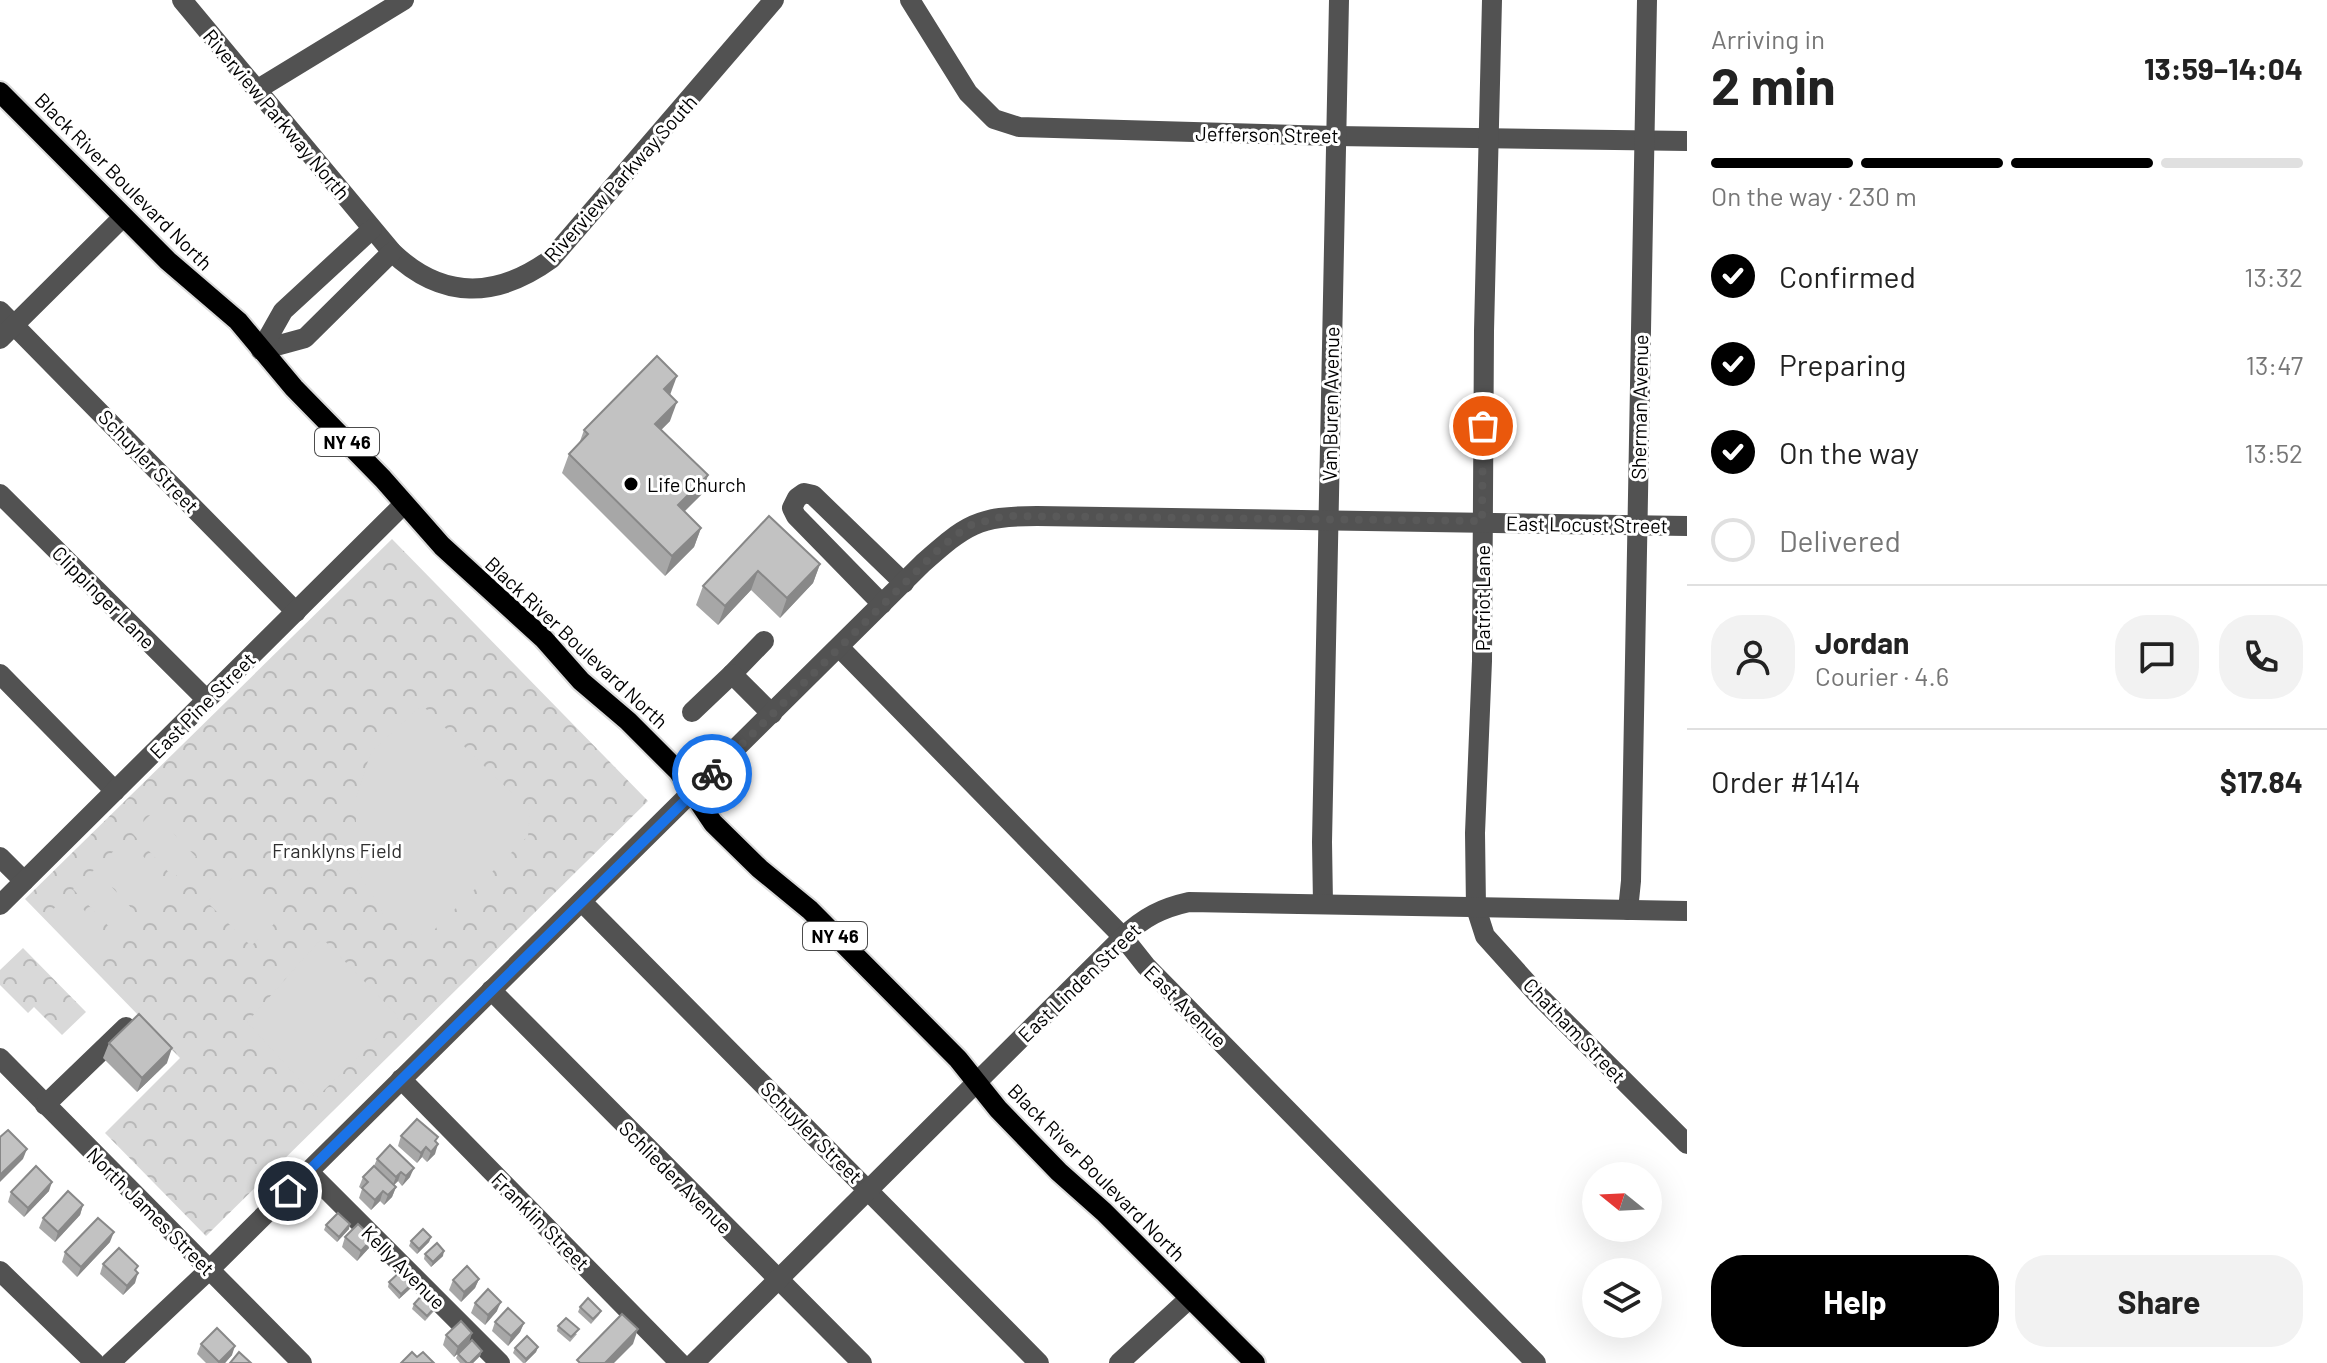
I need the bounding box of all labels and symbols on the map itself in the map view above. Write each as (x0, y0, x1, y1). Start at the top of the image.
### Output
street label: Riverview Parkway North (199, 24, 355, 204)
street label: Black River Boulevard North (30, 87, 218, 275)
street label: Riverview Parkway South (539, 89, 701, 267)
street label: Jefferson Street (1195, 121, 1339, 147)
street label: Van Buren Avenue (1317, 326, 1343, 482)
street label: Sherman Avenue (1626, 334, 1652, 480)
pin (1449, 392, 1517, 460)
street label: Schuyler Street (94, 404, 204, 518)
road number: NY 46 (315, 428, 379, 456)
place label: Life Church (647, 472, 746, 496)
marker: Life Church (622, 475, 640, 493)
street label: East Locust Street (1506, 511, 1668, 537)
street label: Clippinger Lane (48, 541, 160, 653)
street label: Patriot Lane (1470, 545, 1494, 651)
street label: Black River Boulevard North (481, 551, 673, 733)
street label: East Pine Street (144, 647, 260, 763)
courier (672, 734, 752, 814)
park label: Franklyns Field (272, 838, 402, 862)
street label: East Linden Street (1013, 917, 1145, 1047)
road number: NY 46 (803, 922, 867, 950)
street label: East Avenue (1140, 960, 1232, 1052)
street label: Chatham Street (1519, 973, 1631, 1087)
street label: Schuyler Street (756, 1076, 868, 1188)
street label: Black River Boulevard North (1003, 1078, 1191, 1266)
street label: Schlieder Avenue (615, 1116, 737, 1238)
street label: North James Street (82, 1142, 220, 1280)
pin (254, 1157, 322, 1225)
north arrow (1582, 1162, 1662, 1242)
street label: Franklin Street (487, 1167, 595, 1275)
street label: Kelly Avenue (357, 1220, 451, 1314)

